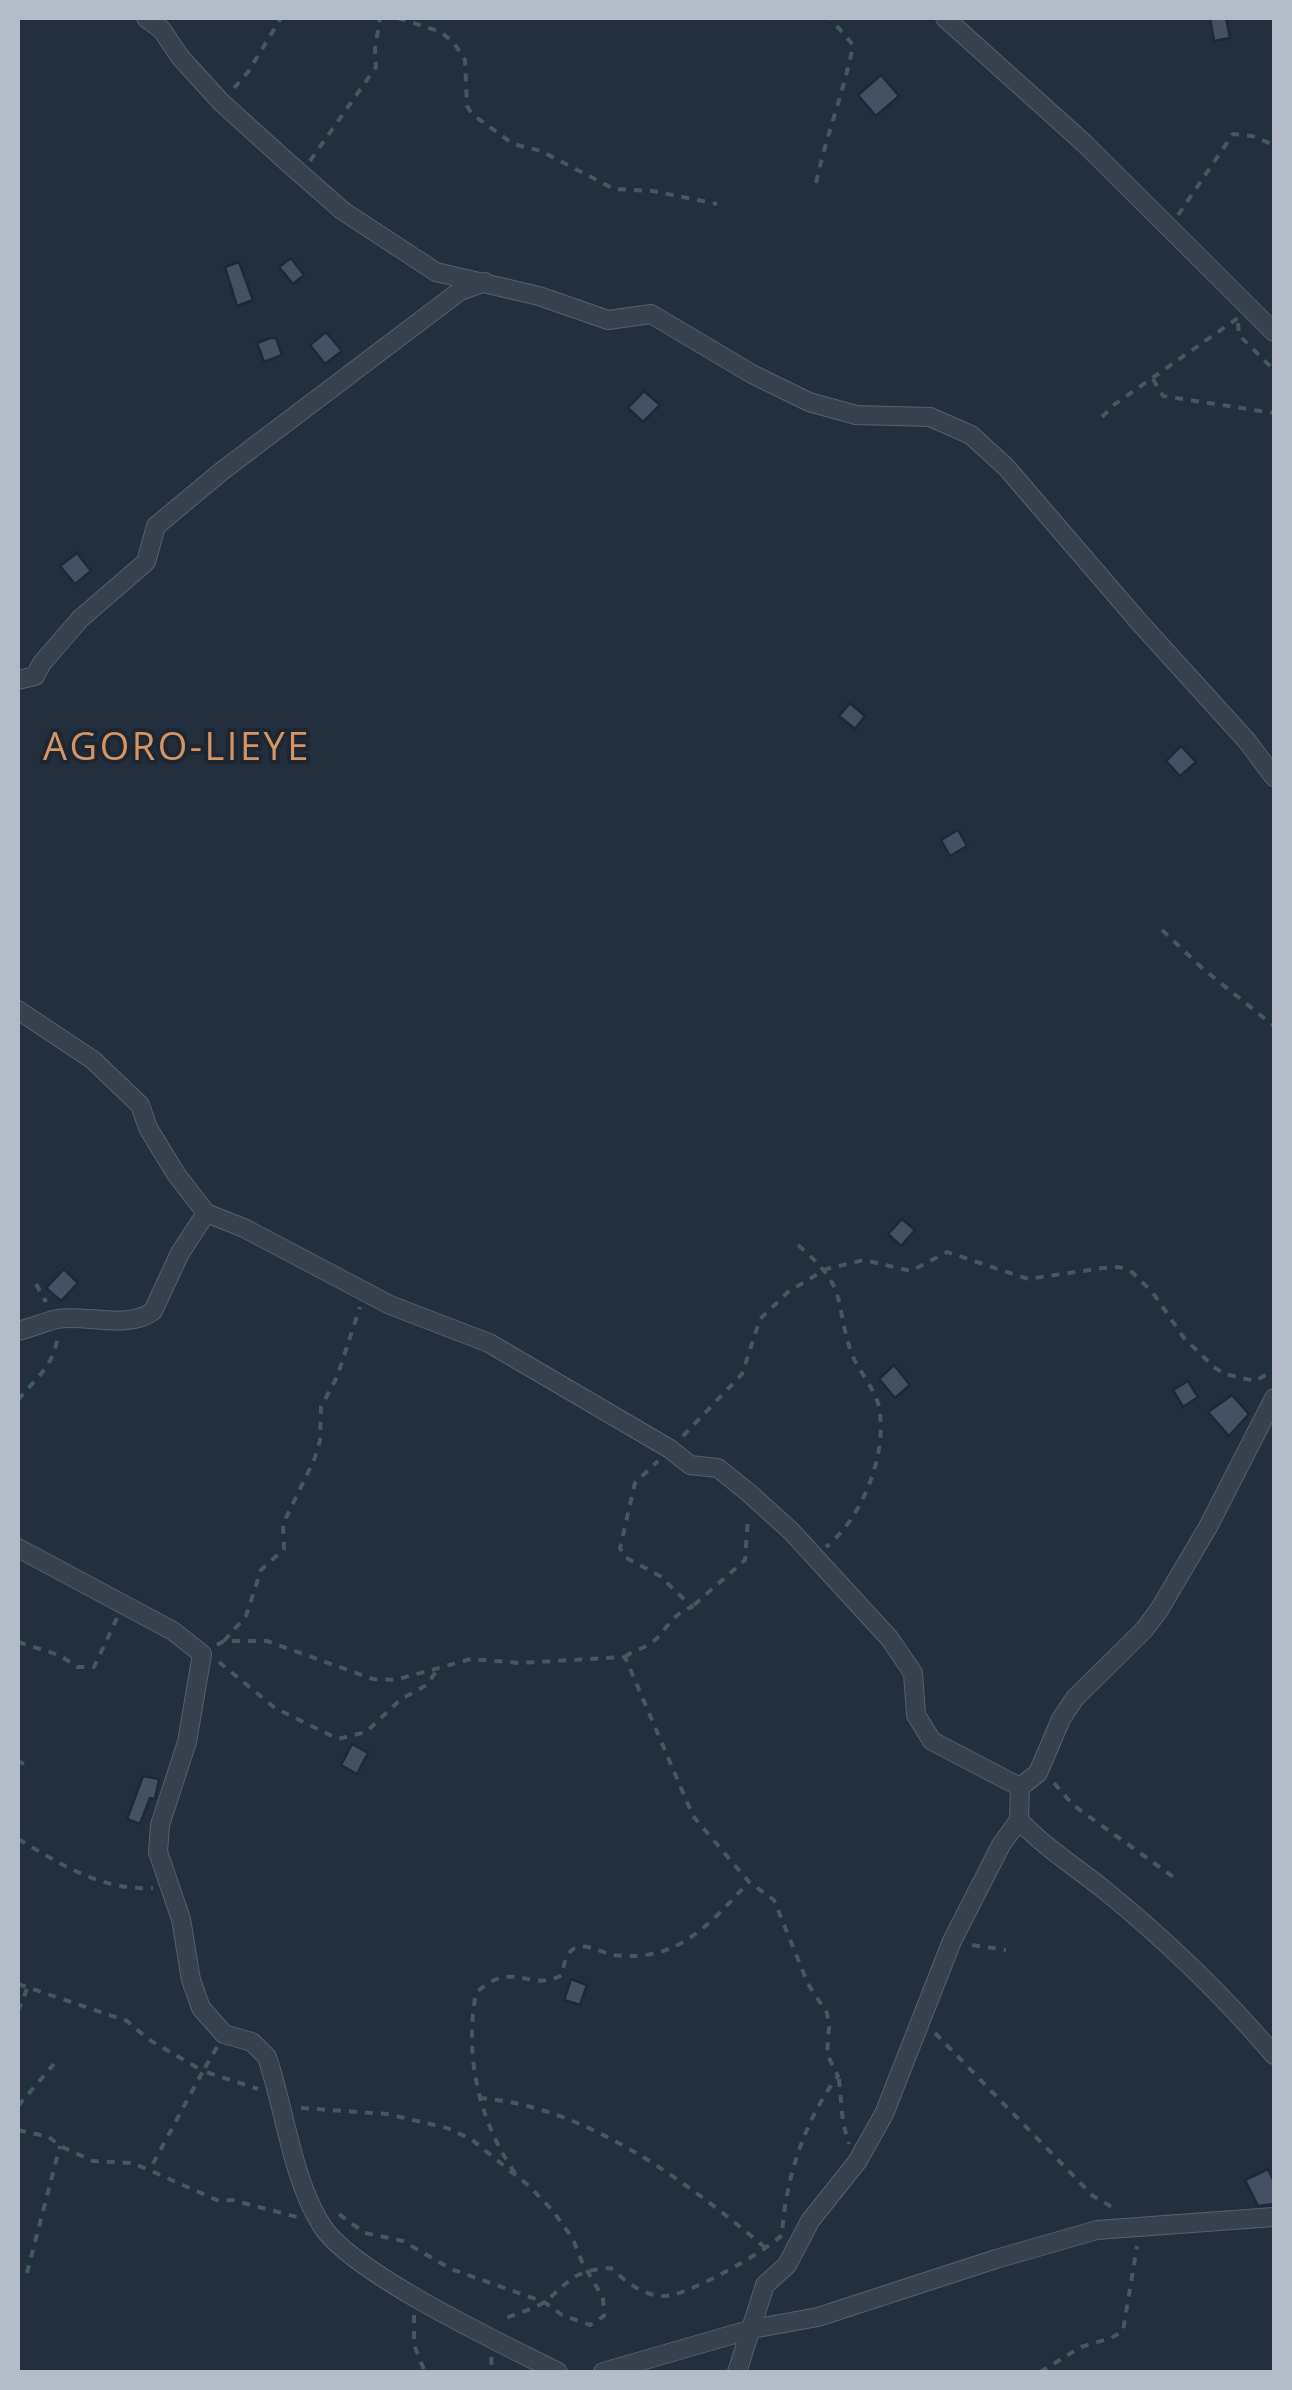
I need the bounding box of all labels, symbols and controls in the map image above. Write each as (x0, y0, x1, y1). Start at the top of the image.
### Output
district label: AGORO-LIEYE (43, 726, 311, 772)

